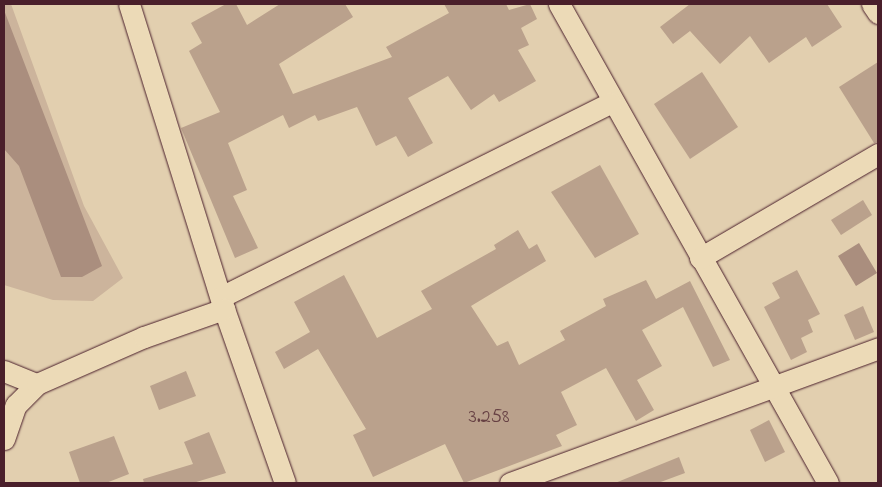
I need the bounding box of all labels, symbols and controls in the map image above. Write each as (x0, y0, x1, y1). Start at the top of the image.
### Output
house number: 3.258 (468, 405, 510, 429)

